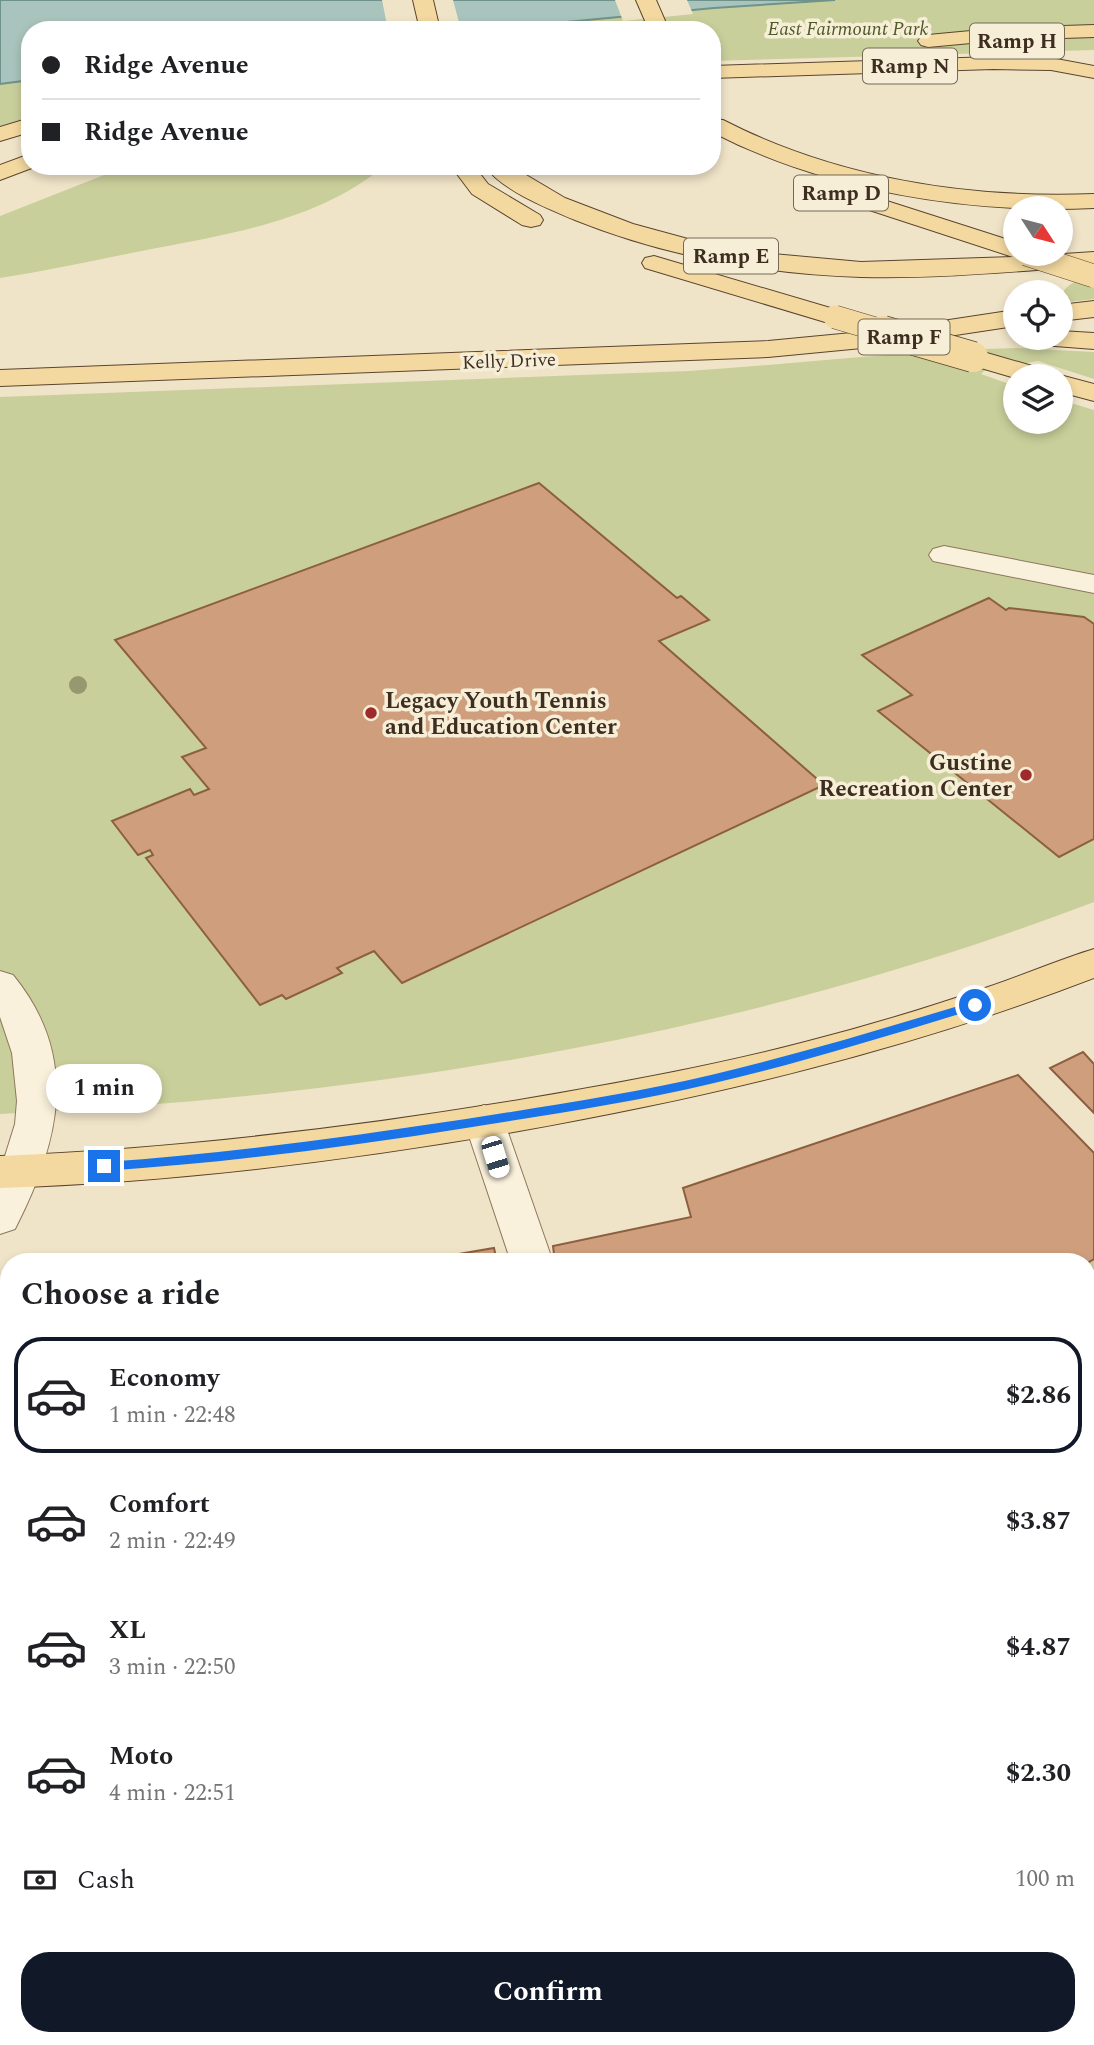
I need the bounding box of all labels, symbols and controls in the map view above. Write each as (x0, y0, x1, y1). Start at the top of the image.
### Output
park label: East Fairmount Park (768, 15, 929, 44)
road number: Ramp H (970, 23, 1064, 58)
text: Ridge Avenue (84, 45, 249, 85)
road number: Ramp N (863, 48, 957, 84)
text: Ridge Avenue (84, 112, 249, 152)
road number: Ramp D (794, 176, 888, 210)
north arrow (1003, 196, 1073, 266)
map controls (1003, 196, 1073, 434)
road number: Ramp E (684, 238, 778, 274)
button: locate (1003, 280, 1073, 350)
road number: Ramp F (858, 320, 950, 354)
street label: Kelly Drive (462, 345, 557, 378)
button: layers (1003, 364, 1073, 434)
place label: Legacy Youth Tennis and Education Center (385, 684, 617, 745)
marker: Legacy Youth Tennis and Education Center (363, 705, 379, 721)
place label: Gustine Recreation Center (819, 746, 1012, 807)
marker: Gustine Recreation Center (1018, 767, 1034, 783)
route start (959, 989, 991, 1021)
callout: 1 min (46, 1064, 162, 1114)
text: 1 min (73, 1071, 135, 1106)
car (479, 1134, 512, 1180)
route end (88, 1150, 120, 1182)
text: Choose a ride (21, 1270, 220, 1319)
text: Economy (109, 1358, 219, 1398)
icon: car (25, 1364, 88, 1427)
text: $2.86 (1006, 1375, 1071, 1415)
text: 1 min · 22:48 (109, 1398, 236, 1433)
text: Comfort (109, 1484, 210, 1524)
icon: car (25, 1490, 88, 1553)
text: $3.87 (1006, 1501, 1071, 1541)
text: 2 min · 22:49 (109, 1524, 236, 1559)
text: XL (109, 1610, 146, 1650)
icon: car (25, 1616, 88, 1679)
text: $4.87 (1006, 1627, 1071, 1667)
text: 3 min · 22:50 (109, 1650, 236, 1685)
text: Moto (109, 1736, 173, 1776)
icon: car (25, 1742, 88, 1805)
text: $2.30 (1006, 1753, 1071, 1793)
text: 4 min · 22:51 (109, 1776, 236, 1811)
text: Cash (77, 1860, 135, 1900)
icon: cash (21, 1861, 59, 1899)
text: 100 m (1015, 1862, 1075, 1897)
button: Confirm (21, 1952, 1075, 2032)

